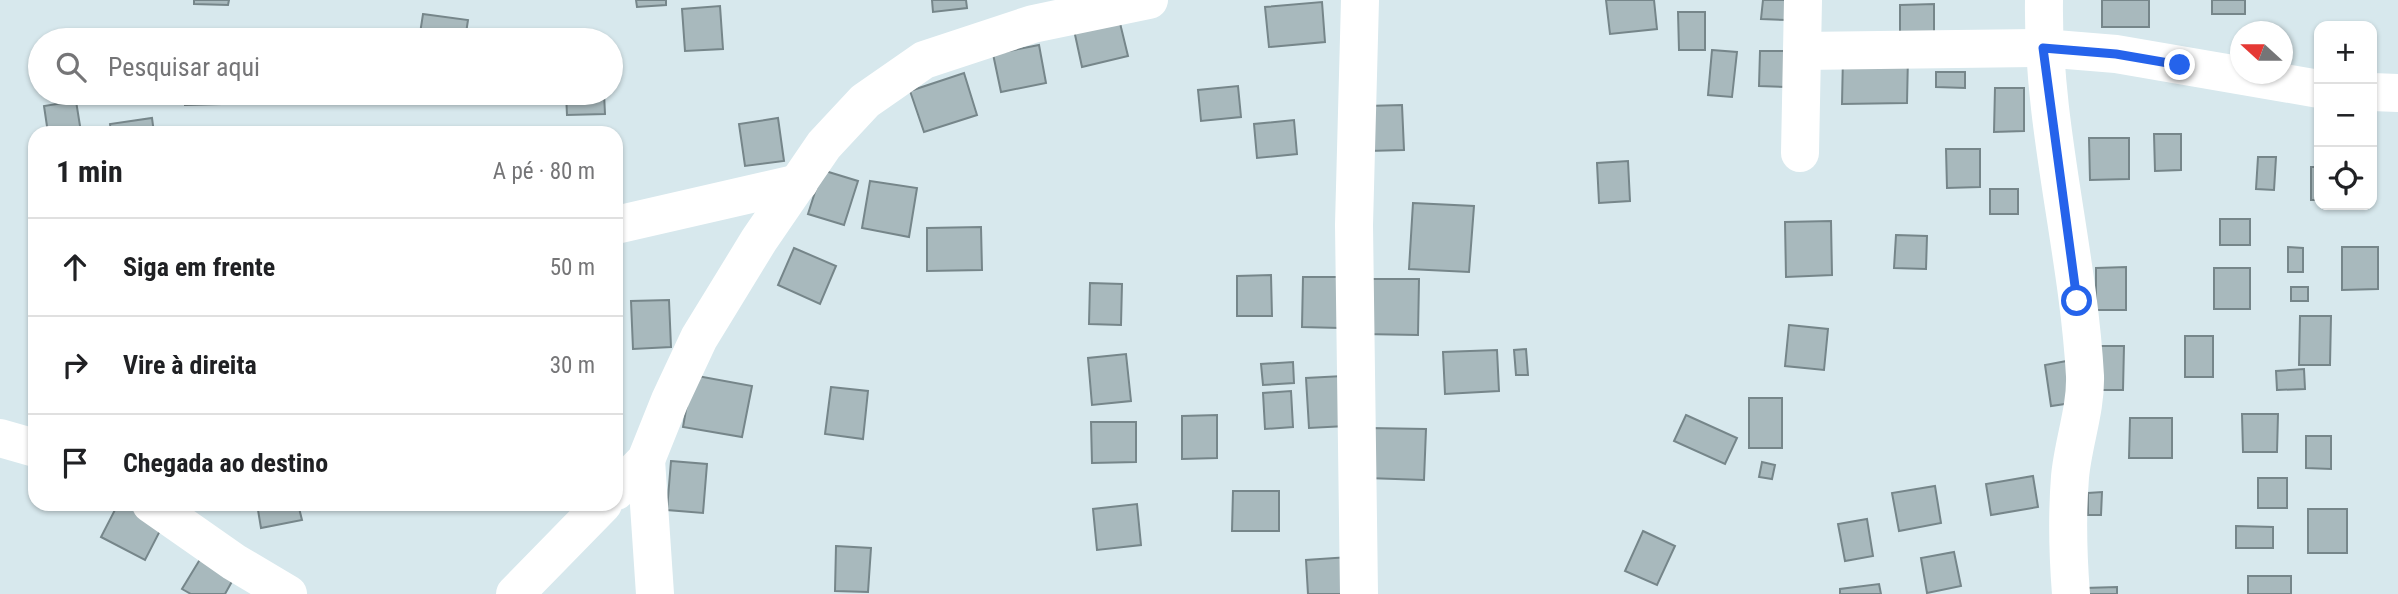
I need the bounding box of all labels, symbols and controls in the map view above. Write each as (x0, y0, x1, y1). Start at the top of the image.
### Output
north arrow (2230, 21, 2293, 84)
map controls (2314, 21, 2377, 210)
button: + (2314, 21, 2377, 84)
search box (28, 28, 623, 105)
icon: search (52, 48, 90, 86)
route end (2164, 49, 2195, 80)
text: Pesquisar aqui (108, 52, 260, 82)
button: − (2314, 84, 2377, 147)
button: locate (2314, 147, 2377, 210)
text: 1 min (56, 154, 123, 189)
text: A pé · 80 m (493, 158, 595, 185)
icon: ahead (56, 248, 94, 286)
text: Siga em frente (123, 252, 275, 282)
text: 50 m (550, 254, 595, 281)
route start (2061, 285, 2092, 316)
icon: right (56, 346, 94, 384)
text: Vire à direita (123, 350, 257, 380)
text: 30 m (550, 352, 595, 379)
icon: arrive (56, 444, 94, 482)
text: Chegada ao destino (123, 448, 328, 478)

